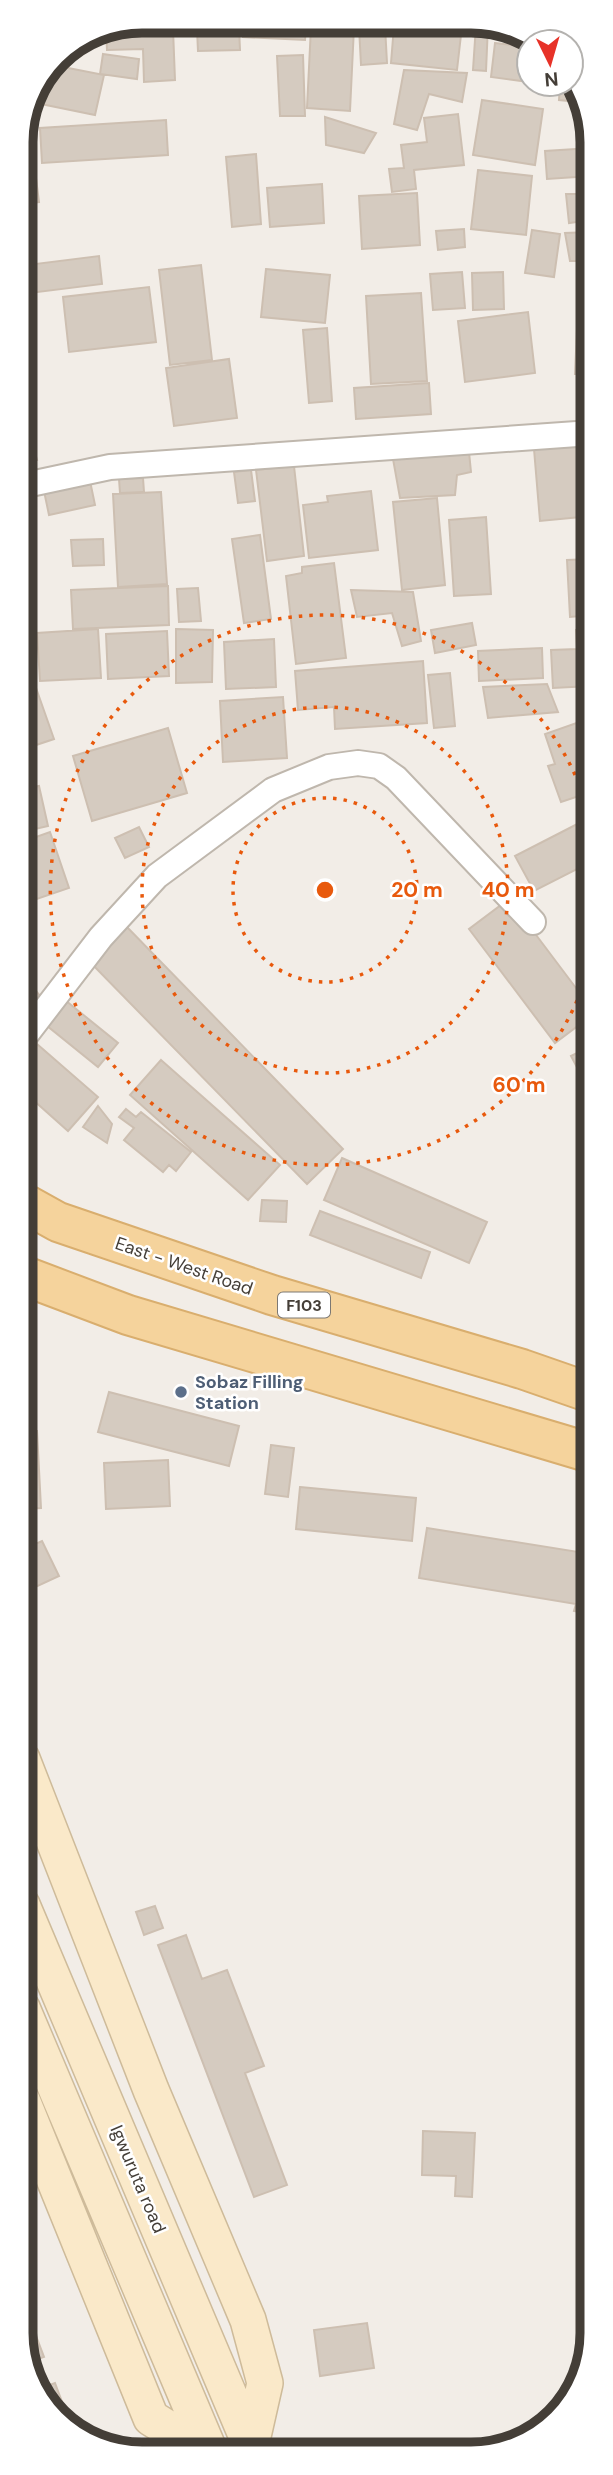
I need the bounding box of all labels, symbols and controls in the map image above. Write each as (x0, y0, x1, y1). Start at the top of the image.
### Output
north arrow (515, 28, 585, 98)
text: N (543, 66, 559, 92)
text: 20 m (391, 876, 443, 904)
text: 40 m (481, 876, 535, 904)
centre of rings (313, 878, 337, 902)
text: 60 m (493, 1071, 545, 1099)
street label: East - West Road (112, 1231, 256, 1301)
road number: F103 (278, 1292, 330, 1317)
place label: Sobaz Filling Station (195, 1370, 304, 1415)
marker: Sobaz Filling Station (173, 1384, 189, 1400)
street label: Igwuruta road (104, 2121, 172, 2237)

